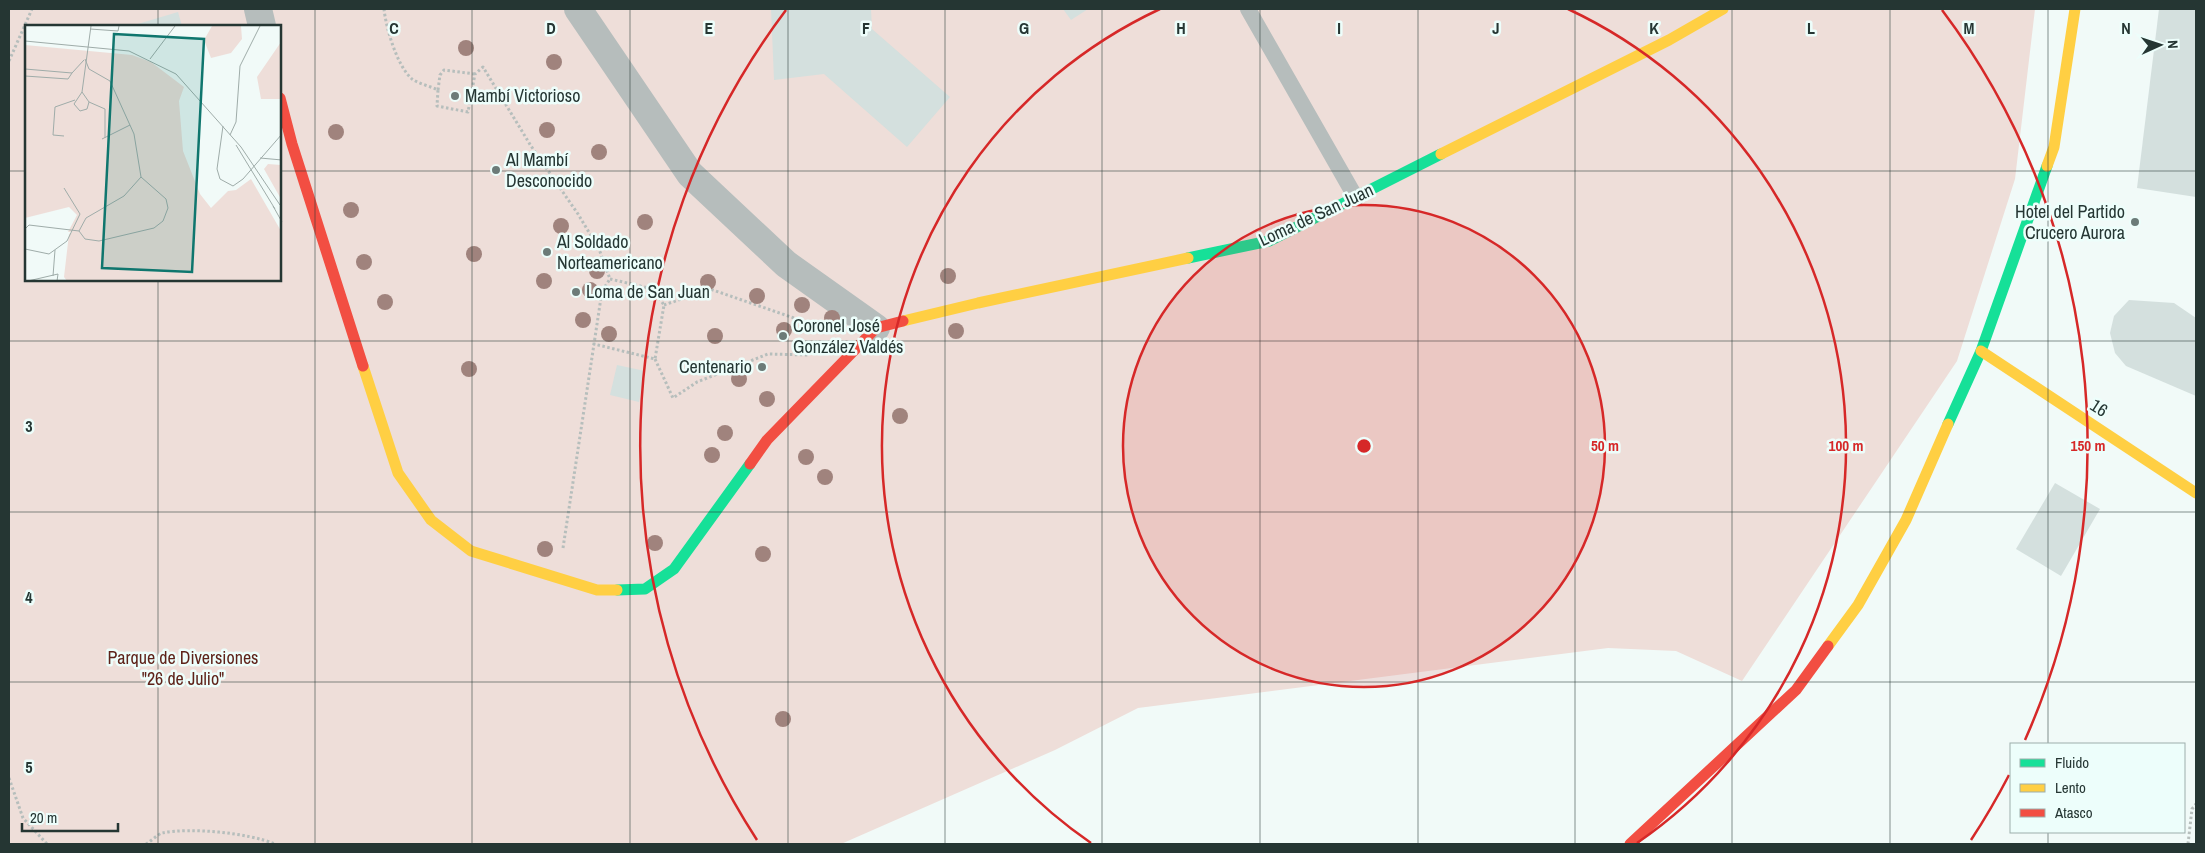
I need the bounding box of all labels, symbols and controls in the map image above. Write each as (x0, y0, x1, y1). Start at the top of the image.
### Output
text: C (389, 17, 399, 39)
text: D (546, 17, 556, 39)
text: E (705, 17, 714, 39)
text: F (862, 17, 870, 39)
text: G (1019, 17, 1029, 39)
text: H (1176, 17, 1186, 39)
text: I (1337, 17, 1341, 39)
text: J (1492, 17, 1500, 39)
text: K (1649, 17, 1659, 39)
text: L (1807, 17, 1815, 39)
text: M (1964, 17, 1975, 39)
text: N (2121, 17, 2131, 39)
north arrow (2135, 20, 2185, 70)
inset map (25, 25, 281, 281)
text: N (2164, 40, 2182, 49)
place label: Mambí Victorioso (465, 83, 580, 108)
marker: Mambí Victorioso (449, 90, 461, 102)
place label: Al Mambí Desconocido (505, 147, 592, 193)
marker: Al Mambí Desconocido (490, 164, 502, 176)
street label: Loma de San Juan (1254, 177, 1377, 252)
place label: Hotel del Partido Crucero Aurora (2015, 199, 2125, 245)
marker: Hotel del Partido Crucero Aurora (2129, 216, 2141, 228)
place label: Al Soldado Norteamericano (556, 229, 663, 275)
marker: Al Soldado Norteamericano (541, 246, 553, 258)
place label: Loma de San Juan (586, 279, 710, 304)
marker: Loma de San Juan (570, 286, 582, 298)
place label: Coronel José González Valdés (793, 313, 904, 359)
marker: Coronel José González Valdés (777, 330, 789, 342)
place label: Centenario (679, 354, 752, 379)
marker: Centenario (756, 361, 768, 373)
street label: 16 (2086, 393, 2113, 423)
text: 3 (25, 415, 33, 437)
text: 50 m (1591, 435, 1619, 456)
text: 100 m (1829, 435, 1863, 456)
text: 150 m (2071, 435, 2105, 456)
centre of rings (1355, 437, 1373, 455)
text: 4 (25, 586, 33, 608)
park label: Parque de Diversiones "26 de Julio" (108, 645, 258, 691)
legend (2010, 743, 2185, 833)
text: Fluido (2055, 752, 2089, 773)
text: 5 (25, 756, 33, 778)
text: Lento (2055, 777, 2086, 798)
scale bar (22, 800, 119, 832)
text: Atasco (2054, 802, 2093, 823)
text: 20 m (30, 807, 57, 828)

